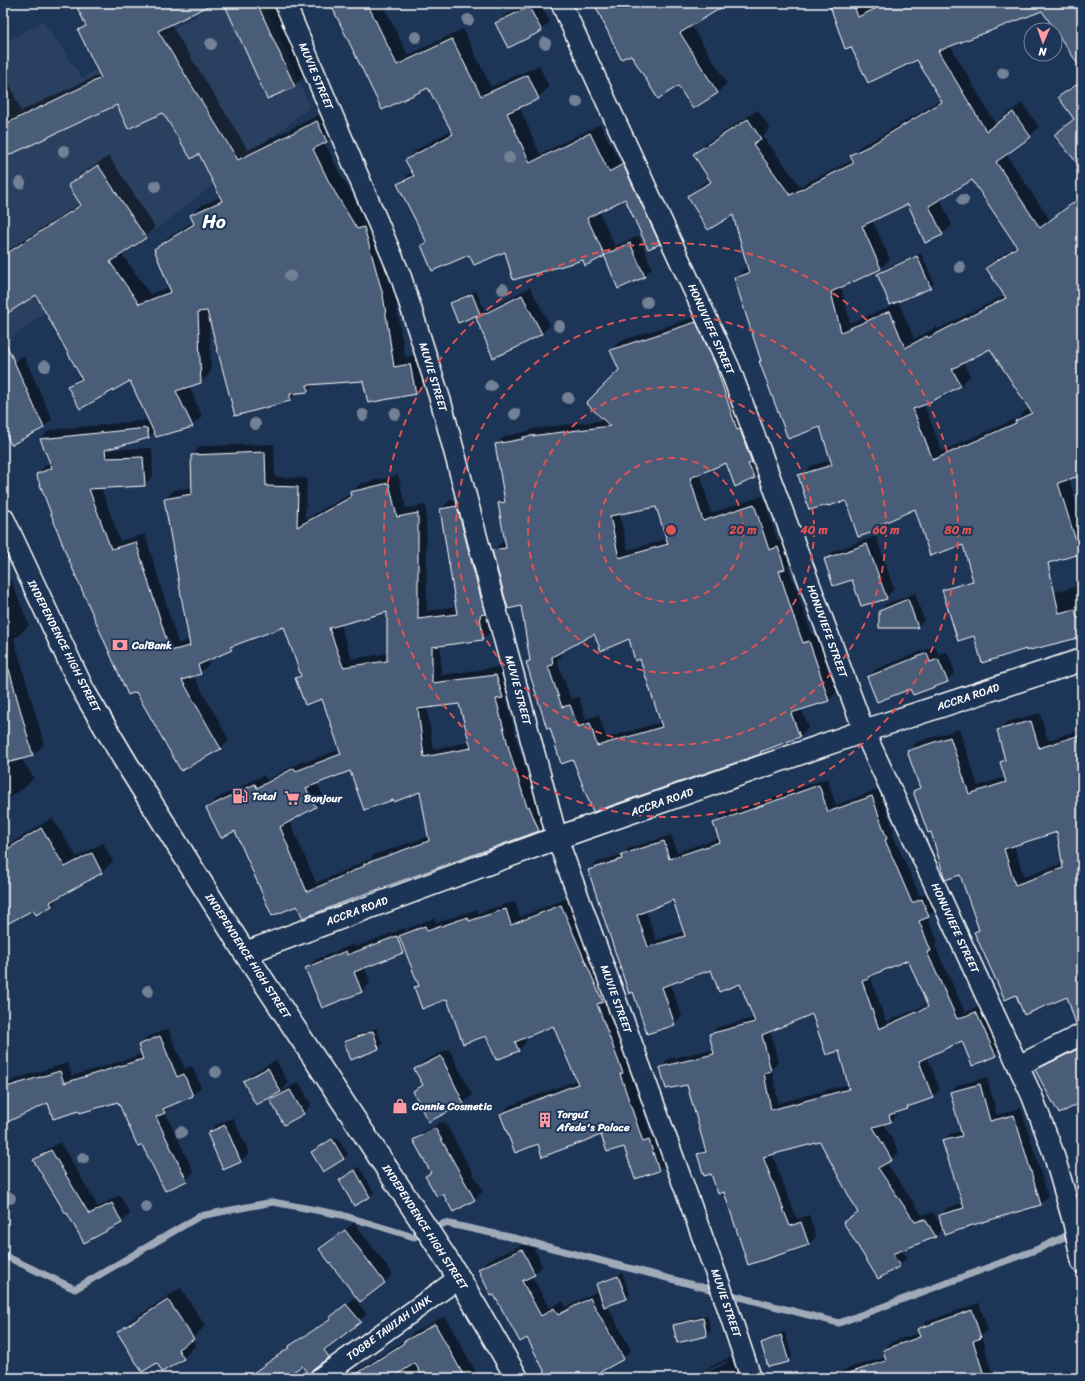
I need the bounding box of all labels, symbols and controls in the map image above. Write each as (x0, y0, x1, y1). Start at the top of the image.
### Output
north arrow (1023, 22, 1063, 62)
street label: MUVIE STREET (293, 39, 339, 113)
text: N (1038, 42, 1048, 61)
district label: Ho (201, 205, 226, 238)
street label: HONUVIEFE STREET (682, 280, 740, 379)
street label: MUVIE STREET (413, 340, 453, 414)
text: 20 m (729, 519, 757, 541)
text: 40 m (799, 519, 828, 541)
text: 60 m (872, 519, 900, 541)
text: 80 m (943, 519, 972, 541)
centre of rings (664, 523, 678, 537)
street label: INDEPENDENCE HIGH STREET (22, 575, 106, 717)
street label: HONUVIEFE STREET (801, 582, 853, 681)
bank icon: CalBank (111, 636, 129, 654)
place label: CalBank (131, 636, 172, 655)
street label: MUVIE STREET (500, 653, 537, 728)
street label: ACCRA ROAD (933, 678, 1002, 716)
street label: ACCRA ROAD (627, 782, 696, 822)
fuel station icon: Total (231, 787, 249, 805)
place label: Total (252, 787, 277, 806)
supermarket icon: Bonjour (283, 789, 301, 807)
place label: Bonjour (304, 789, 344, 808)
street label: HONUVIEFE STREET (926, 880, 985, 977)
street label: INDEPENDENCE HIGH STREET (200, 888, 297, 1024)
street label: ACCRA ROAD (322, 891, 391, 931)
street label: MUVIE STREET (595, 962, 637, 1036)
shop icon: Connie Cosmetic (391, 1097, 409, 1115)
place label: Connie Cosmetic (411, 1097, 492, 1116)
place label: TorguI Afede's Palace (556, 1105, 630, 1137)
building icon: TorguI Afede's Palace (536, 1111, 554, 1129)
street label: INDEPENDENCE HIGH STREET (377, 1159, 474, 1295)
street label: MUVIE STREET (705, 1266, 747, 1340)
street label: TOGBE TAWIAH LINK (342, 1290, 436, 1366)

